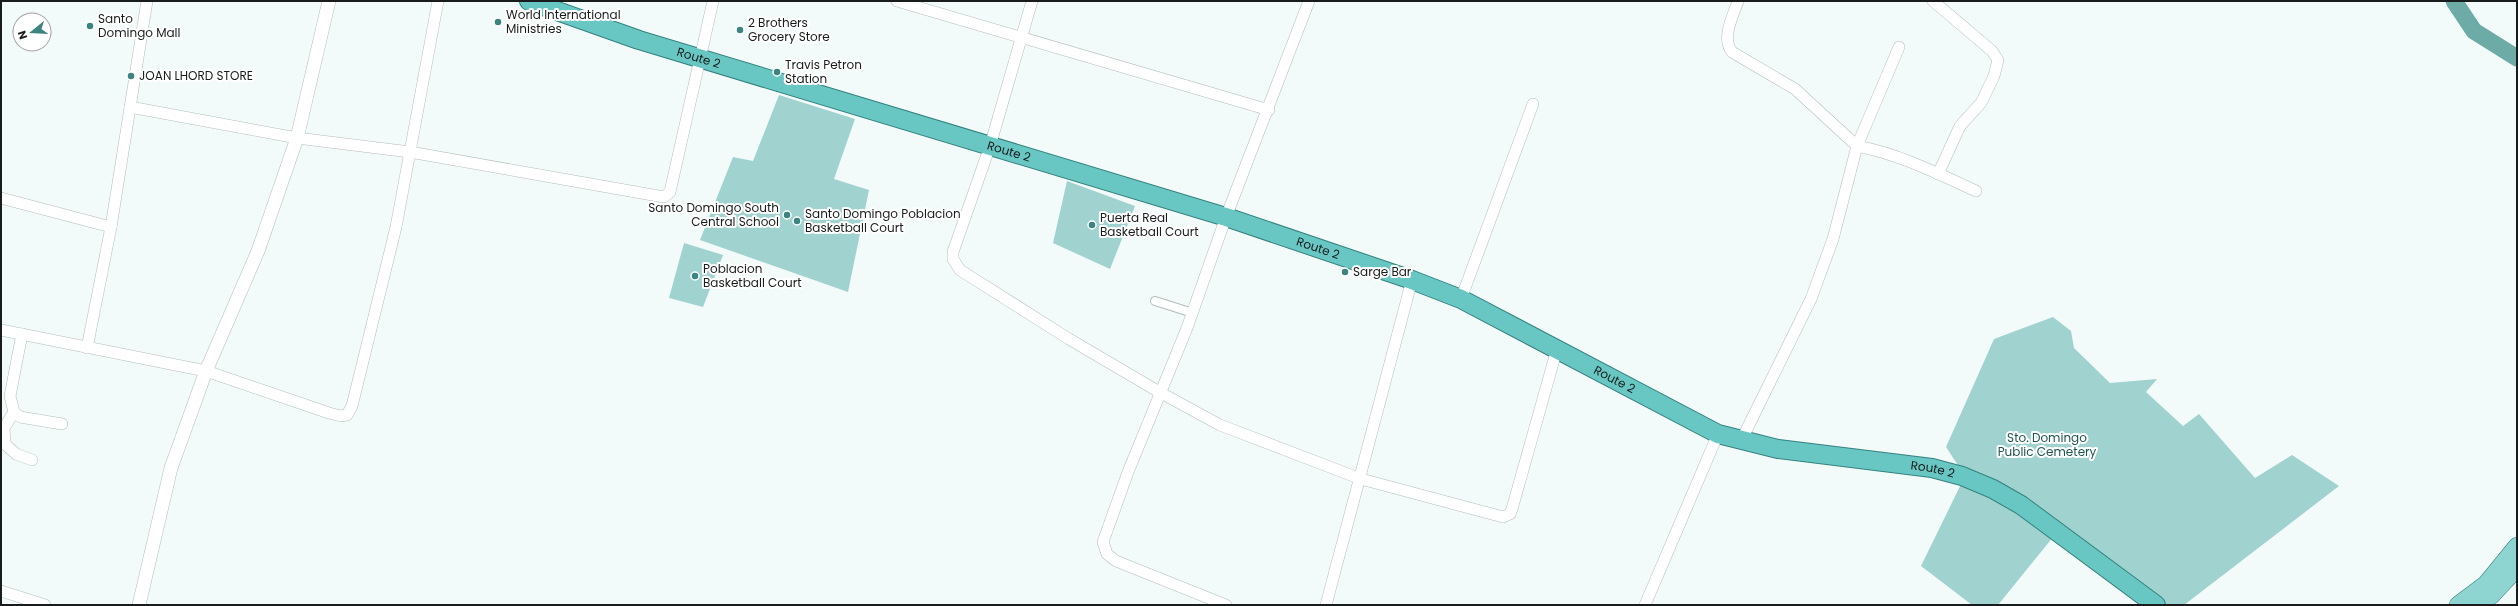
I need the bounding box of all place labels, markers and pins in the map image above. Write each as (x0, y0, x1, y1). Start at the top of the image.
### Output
place label: World International Ministries (506, 6, 621, 37)
place label: Santo Domingo Mall (98, 10, 181, 41)
place label: 2 Brothers Grocery Store (748, 14, 830, 45)
marker: World International Ministries (493, 17, 503, 27)
marker: Santo Domingo Mall (85, 21, 95, 31)
marker: 2 Brothers Grocery Store (735, 25, 745, 35)
place label: Travis Petron Station (785, 56, 862, 87)
place label: JOAN LHORD STORE (139, 67, 253, 84)
marker: Travis Petron Station (772, 67, 782, 77)
marker: JOAN LHORD STORE (126, 71, 136, 81)
place label: Santo Domingo South Central School (648, 199, 779, 230)
place label: Santo Domingo Poblacion Basketball Court (805, 205, 961, 236)
place label: Puerta Real Basketball Court (1100, 209, 1199, 240)
marker: Santo Domingo South Central School (782, 210, 792, 220)
marker: Santo Domingo Poblacion Basketball Court (792, 216, 802, 226)
marker: Puerta Real Basketball Court (1087, 220, 1097, 230)
place label: Poblacion Basketball Court (703, 260, 802, 291)
place label: Sarge Bar (1353, 263, 1412, 280)
marker: Sarge Bar (1340, 267, 1350, 277)
marker: Poblacion Basketball Court (690, 271, 700, 281)

